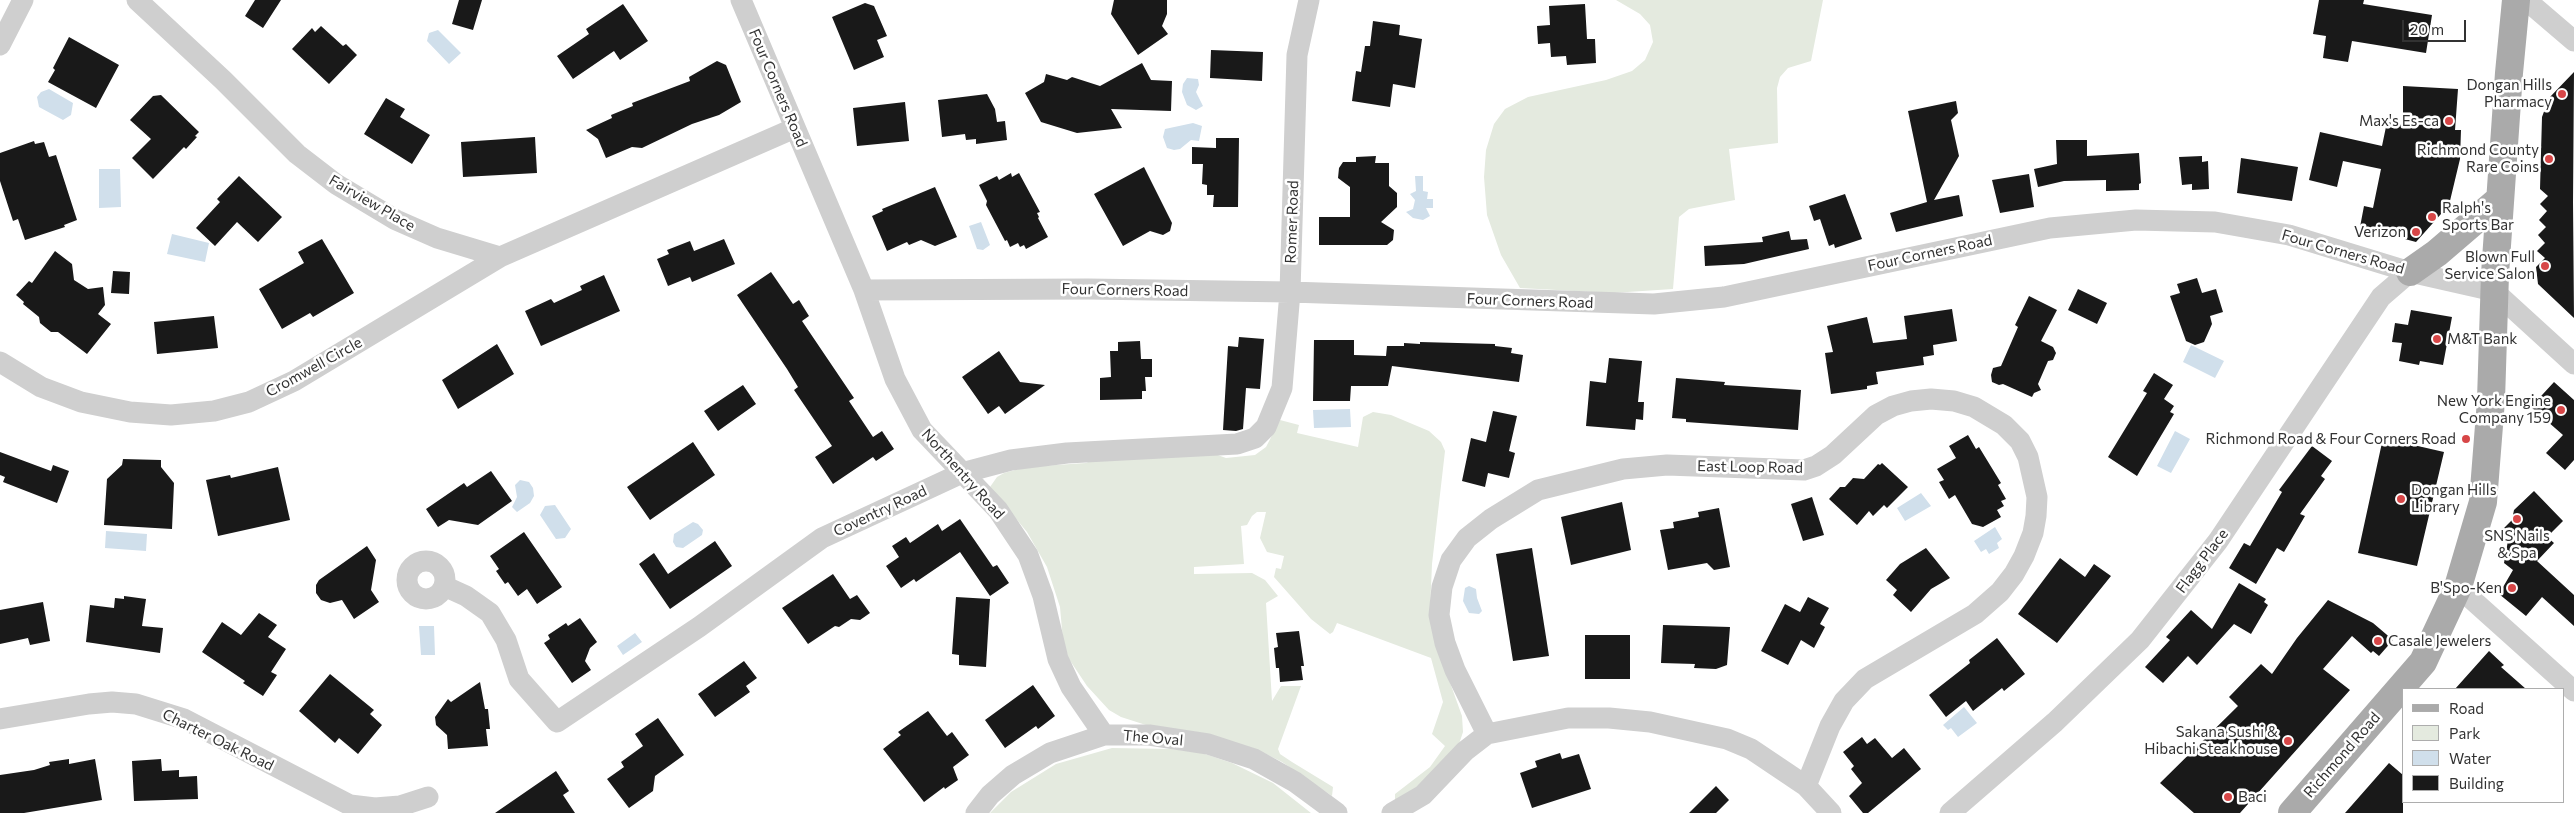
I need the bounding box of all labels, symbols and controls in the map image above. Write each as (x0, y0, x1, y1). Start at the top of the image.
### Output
scale bar (2404, 10, 2468, 42)
text: 20 m (2410, 20, 2444, 38)
street label: Four Corners Road (745, 26, 811, 150)
place label: Dongan Hills Pharmacy (2467, 76, 2552, 111)
marker: Dongan Hills Pharmacy (2556, 88, 2568, 100)
place label: Max's Es-ca (2359, 112, 2439, 130)
marker: Max's Es-ca (2443, 115, 2455, 127)
place label: Richmond County Rare Coins (2417, 141, 2539, 176)
marker: Richmond County Rare Coins (2543, 153, 2555, 165)
street label: Fairview Place (326, 171, 418, 235)
street label: Romer Road (1282, 180, 1302, 264)
place label: Ralph's Sports Bar (2442, 199, 2514, 234)
marker: Ralph's Sports Bar (2426, 211, 2438, 223)
place label: Verizon (2354, 223, 2406, 241)
street label: Four Corners Road (2280, 226, 2406, 278)
marker: Verizon (2410, 226, 2422, 238)
street label: Four Corners Road (1866, 231, 1994, 275)
place label: Blown Full Service Salon (2445, 248, 2535, 283)
marker: Blown Full Service Salon (2539, 260, 2551, 272)
street label: Four Corners Road (1062, 280, 1188, 300)
street label: Four Corners Road (1466, 290, 1594, 312)
place label: M&T Bank (2447, 330, 2517, 348)
street label: Cromwell Circle (263, 333, 365, 401)
marker: M&T Bank (2431, 333, 2443, 345)
place label: New York Engine Company 159 (2437, 392, 2551, 427)
marker: New York Engine Company 159 (2555, 404, 2567, 416)
street label: Northentry Road (918, 425, 1008, 523)
place label: Richmond Road & Four Corners Road (2205, 430, 2456, 448)
marker: Richmond Road & Four Corners Road (2460, 433, 2472, 445)
street label: East Loop Road (1697, 457, 1803, 477)
place label: Dongan Hills Library (2411, 481, 2496, 516)
street label: Coventry Road (831, 482, 929, 540)
marker: Dongan Hills Library (2395, 493, 2407, 505)
marker: SNS Nails & Spa (2511, 513, 2523, 525)
street label: Flagg Place (2172, 525, 2232, 597)
place label: SNS Nails & Spa (2484, 527, 2550, 562)
place label: B'Spo-Ken (2430, 579, 2502, 597)
marker: B'Spo-Ken (2506, 582, 2518, 594)
place label: Casale Jewelers (2388, 632, 2491, 650)
marker: Casale Jewelers (2372, 635, 2384, 647)
legend (2402, 688, 2564, 803)
text: Road (2449, 699, 2484, 717)
street label: Charter Oak Road (159, 705, 277, 775)
street label: Richmond Road (2300, 709, 2384, 801)
place label: Sakana Sushi & Hibachi Steakhouse (2144, 723, 2278, 758)
text: Park (2449, 724, 2480, 742)
street label: The Oval (1122, 726, 1184, 750)
marker: Sakana Sushi & Hibachi Steakhouse (2282, 735, 2294, 747)
text: Water (2449, 749, 2491, 767)
text: Building (2449, 774, 2504, 792)
place label: Baci (2238, 788, 2267, 806)
marker: Baci (2222, 791, 2234, 803)

